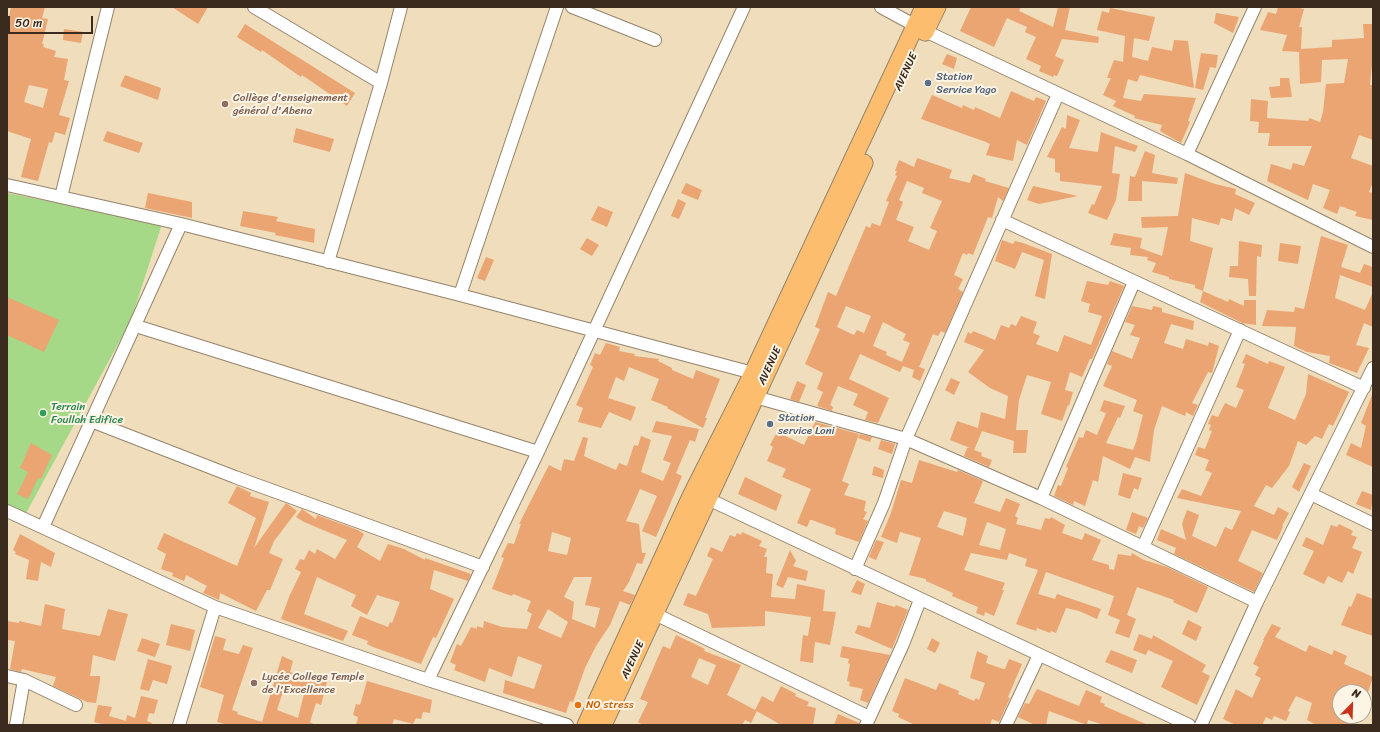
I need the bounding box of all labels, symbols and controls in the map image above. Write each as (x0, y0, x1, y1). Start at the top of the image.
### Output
scale bar (10, 8, 95, 34)
text: 50 m (15, 12, 42, 34)
street label: AVENUE (891, 51, 921, 93)
place label: Station Service Yago (936, 70, 996, 96)
marker: Station Service Yago (923, 78, 933, 88)
place label: Collège d'enseignement général d'Abena (233, 91, 348, 117)
marker: Collège d'enseignement général d'Abena (220, 99, 230, 109)
street label: AVENUE (755, 345, 785, 387)
place label: Terrain Foullah Edifice (51, 400, 123, 426)
marker: Terrain Foullah Edifice (38, 408, 48, 418)
place label: Station service Loni (778, 411, 835, 437)
marker: Station service Loni (765, 419, 775, 429)
street label: AVENUE (618, 639, 648, 681)
place label: Lycée College Temple de l'Excellence (262, 670, 364, 696)
marker: Lycée College Temple de l'Excellence (249, 678, 259, 688)
text: N (1349, 683, 1364, 704)
north arrow (1332, 684, 1372, 724)
place label: NO stress (586, 698, 634, 712)
marker: NO stress (573, 700, 583, 710)

